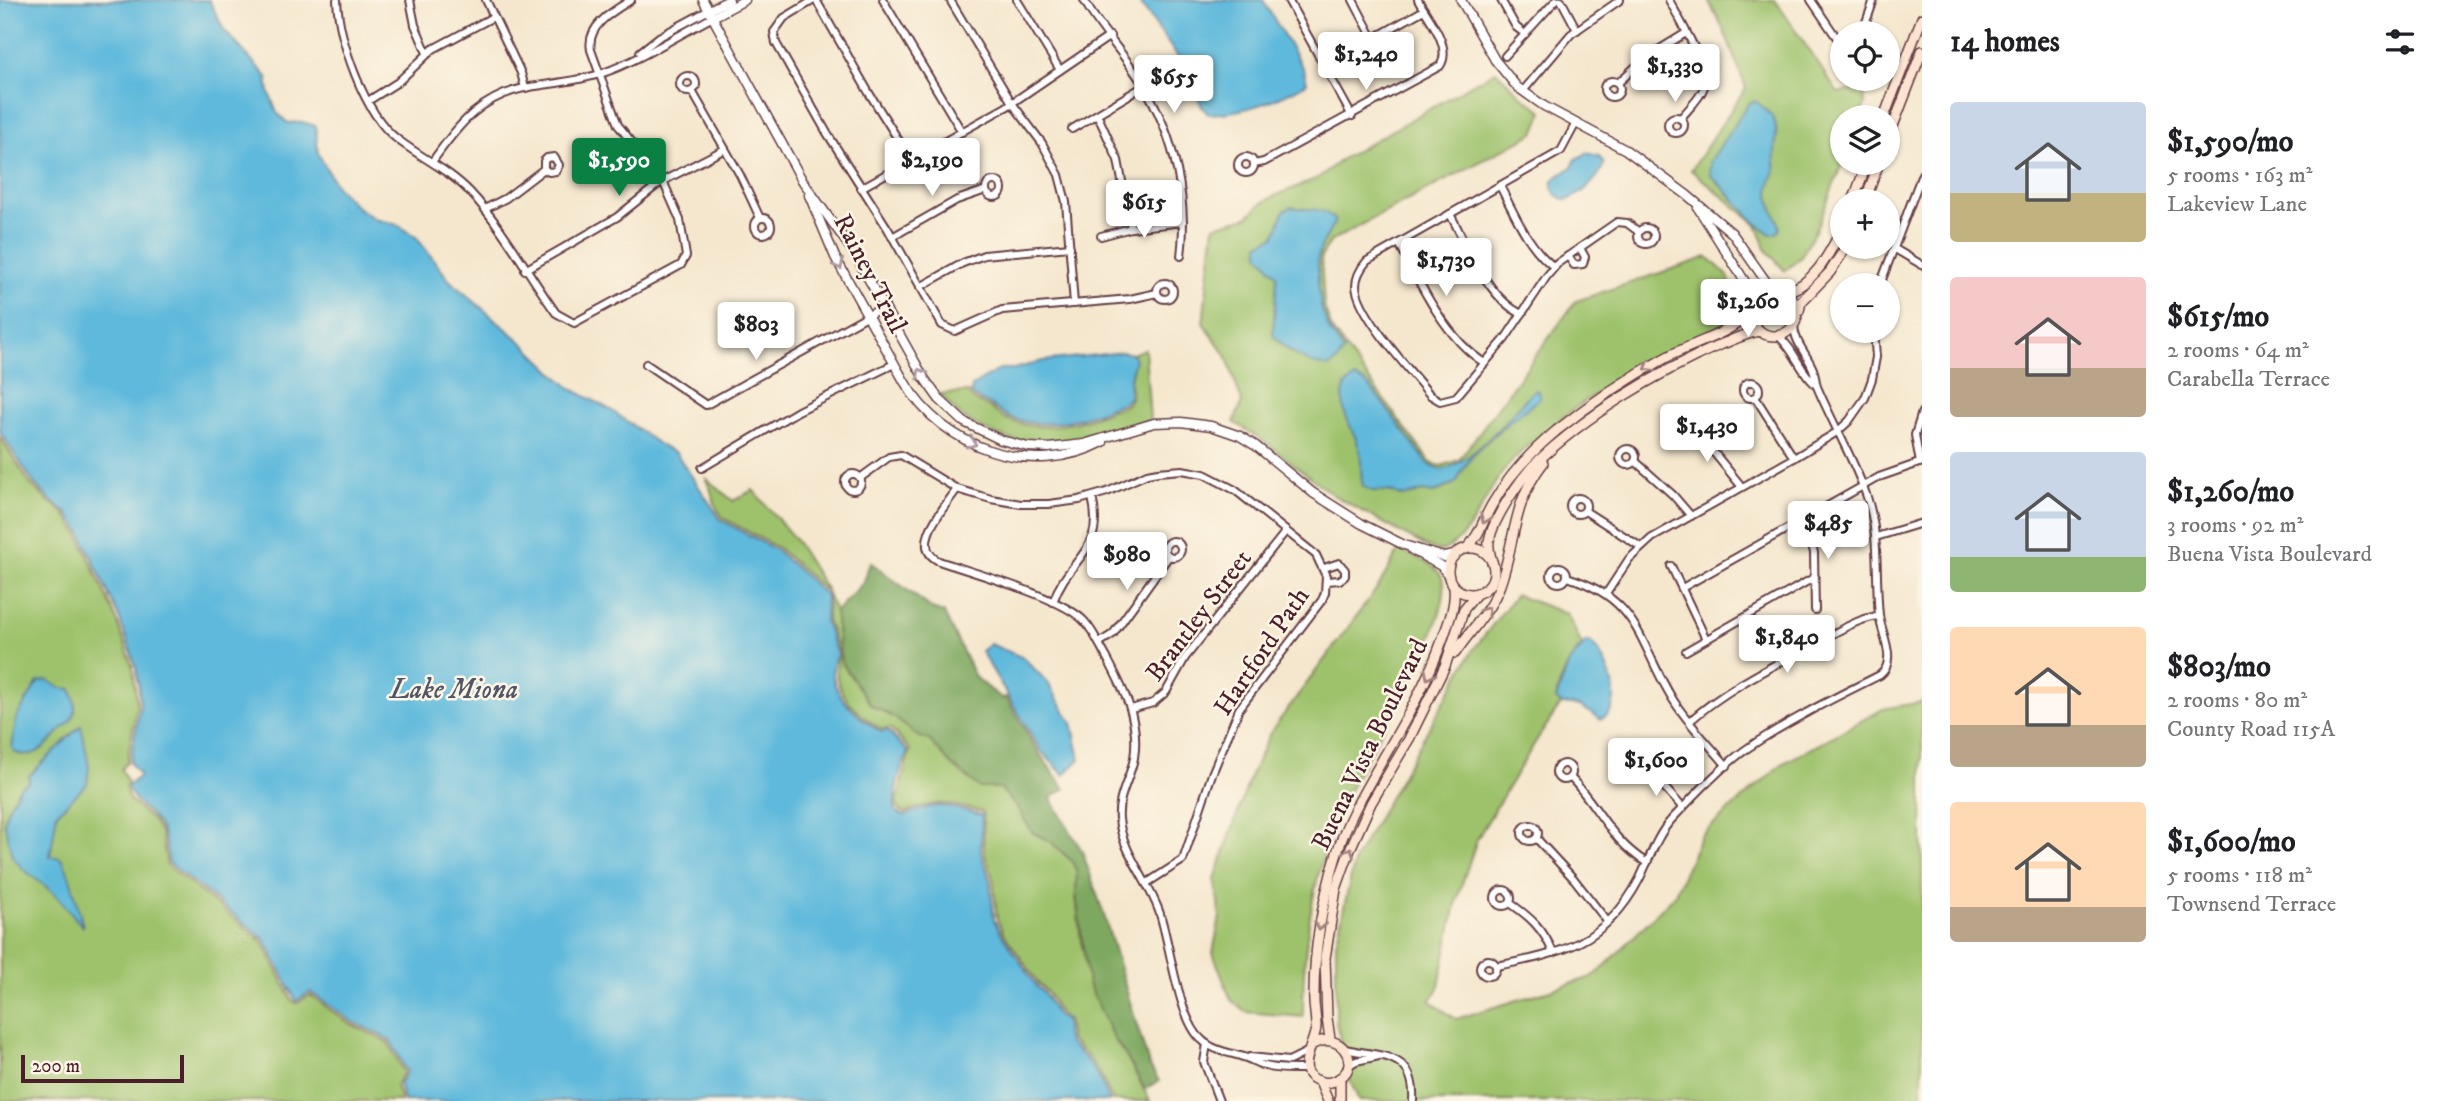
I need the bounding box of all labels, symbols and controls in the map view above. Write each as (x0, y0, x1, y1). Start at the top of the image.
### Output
map controls (1830, 21, 1900, 343)
button: locate (1830, 21, 1900, 91)
icon: filters (2381, 23, 2419, 61)
text: 14 homes (1950, 24, 2060, 61)
pin: $1,240 (1309, 32, 1423, 92)
text: $1,240 (1334, 40, 1398, 69)
pin: $1,330 (1618, 44, 1732, 104)
text: $1,330 (1647, 52, 1703, 81)
pin: $655 (1133, 55, 1215, 115)
text: $655 (1150, 63, 1198, 92)
button: layers (1830, 105, 1900, 175)
text: $1,590/mo (2167, 124, 2293, 161)
icon: home (2006, 130, 2090, 214)
pin: $1,590 (562, 138, 676, 198)
pin: $2,190 (875, 138, 989, 198)
text: $1,590 (588, 146, 650, 175)
text: $2,190 (901, 146, 963, 175)
text: 5 rooms · 163 m² (2167, 161, 2313, 190)
pin: $615 (1103, 180, 1185, 240)
text: $615 (1122, 188, 1166, 217)
button: + (1830, 189, 1900, 259)
text: Lakeview Lane (2167, 190, 2307, 219)
street label: Rainey Trail (826, 209, 914, 339)
pin: $1,730 (1389, 238, 1503, 298)
text: $1,730 (1417, 246, 1475, 275)
one-way arrow (831, 257, 845, 270)
button: − (1830, 273, 1900, 343)
pin: $1,260 (1691, 280, 1805, 339)
text: $1,260 (1717, 287, 1779, 316)
text: $615/mo (2167, 299, 2269, 336)
pin: $803 (715, 302, 797, 362)
icon: home (2006, 305, 2090, 389)
text: $803 (733, 310, 779, 339)
text: 2 rooms · 64 m² (2167, 336, 2309, 365)
one-way arrow (1643, 359, 1656, 372)
text: Carabella Terrace (2167, 365, 2330, 394)
one-way arrow (916, 367, 929, 380)
pin: $1,430 (1650, 405, 1764, 464)
text: $1,430 (1676, 412, 1738, 441)
one-way arrow (965, 435, 978, 449)
text: $1,260/mo (2167, 474, 2294, 511)
icon: home (2006, 480, 2090, 564)
pin: $485 (1787, 502, 1869, 561)
text: $485 (1804, 509, 1852, 538)
text: 3 rooms · 92 m² (2167, 511, 2304, 540)
one-way arrow (1479, 512, 1493, 525)
pin: $980 (1086, 532, 1168, 592)
text: $980 (1103, 540, 1151, 569)
text: Buena Vista Boulevard (2167, 540, 2372, 569)
street label: Brantley Street (1139, 543, 1260, 688)
street label: Hartford Path (1207, 581, 1317, 722)
one-way arrow (1477, 605, 1490, 618)
pin: $1,840 (1730, 616, 1844, 675)
text: $1,840 (1755, 623, 1819, 652)
street label: Buena Vista Boulevard (1305, 633, 1436, 856)
text: $803/mo (2167, 649, 2271, 686)
icon: home (2006, 655, 2090, 739)
one-way arrow (1423, 667, 1437, 680)
water label: Lake Miona (388, 672, 518, 707)
text: 2 rooms · 80 m² (2167, 686, 2307, 715)
text: County Road 115A (2167, 715, 2335, 744)
pin: $1,600 (1599, 738, 1713, 798)
text: $1,600 (1624, 746, 1688, 775)
text: $1,600/mo (2167, 824, 2296, 861)
icon: home (2006, 830, 2090, 914)
one-way arrow (1341, 847, 1355, 859)
text: 5 rooms · 118 m² (2167, 861, 2312, 890)
text: Townsend Terrace (2167, 890, 2336, 919)
one-way arrow (1313, 921, 1328, 932)
scale bar (21, 1052, 184, 1084)
text: 200 m (32, 1055, 80, 1078)

